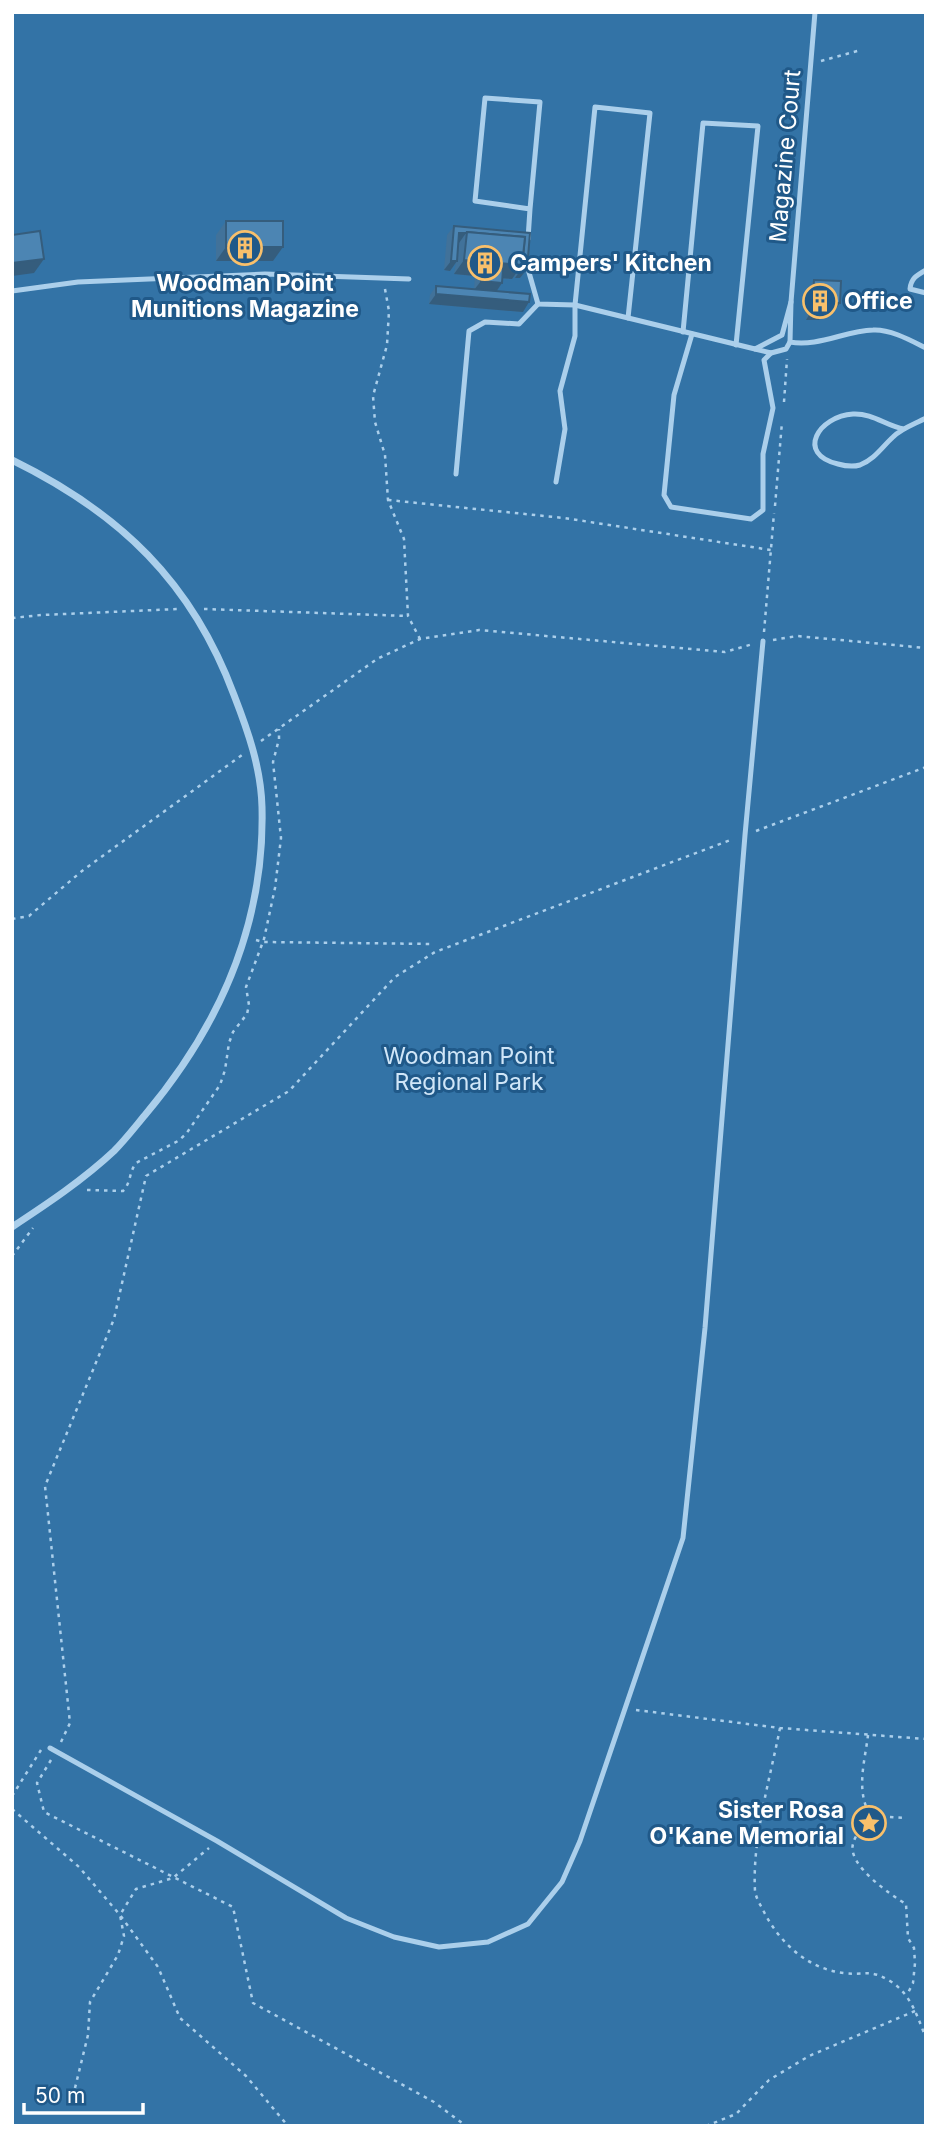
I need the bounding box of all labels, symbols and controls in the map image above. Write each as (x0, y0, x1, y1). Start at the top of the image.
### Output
street label: Magazine Court (764, 68, 807, 243)
building icon: Woodman Point Munitions Magazine (226, 229, 264, 267)
building icon: Campers' Kitchen (466, 244, 504, 282)
place label: Campers' Kitchen (510, 249, 712, 277)
place label: Woodman Point Munitions Magazine (131, 269, 359, 323)
building icon: Office (801, 282, 839, 320)
place label: Office (844, 287, 913, 315)
park label: Woodman Point Regional Park (383, 1042, 555, 1096)
place label: Sister Rosa O'Kane Memorial (650, 1796, 844, 1850)
place icon: Sister Rosa O'Kane Memorial (850, 1804, 888, 1842)
scale bar (24, 2072, 144, 2116)
text: 50 m (35, 2083, 85, 2108)

